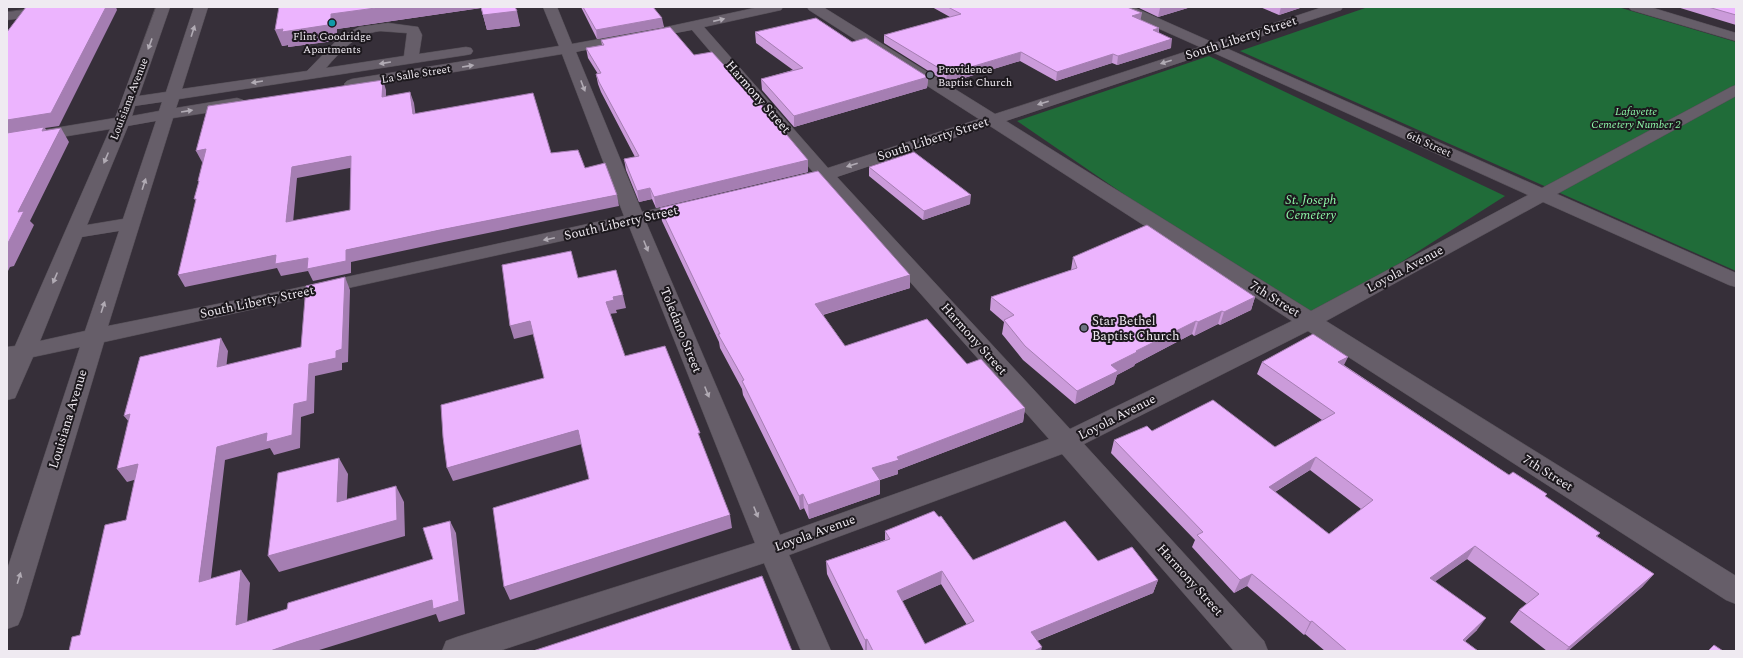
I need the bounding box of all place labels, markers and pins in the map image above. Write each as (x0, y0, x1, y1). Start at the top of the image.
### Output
marker: Flint Goodridge Apartments (327, 18, 337, 28)
place label: Flint Goodridge Apartments (293, 28, 371, 58)
place label: Providence Baptist Church (938, 61, 1012, 91)
marker: Providence Baptist Church (925, 70, 935, 80)
place label: Star Bethel Baptist Church (1092, 311, 1180, 346)
marker: Star Bethel Baptist Church (1079, 323, 1089, 333)

